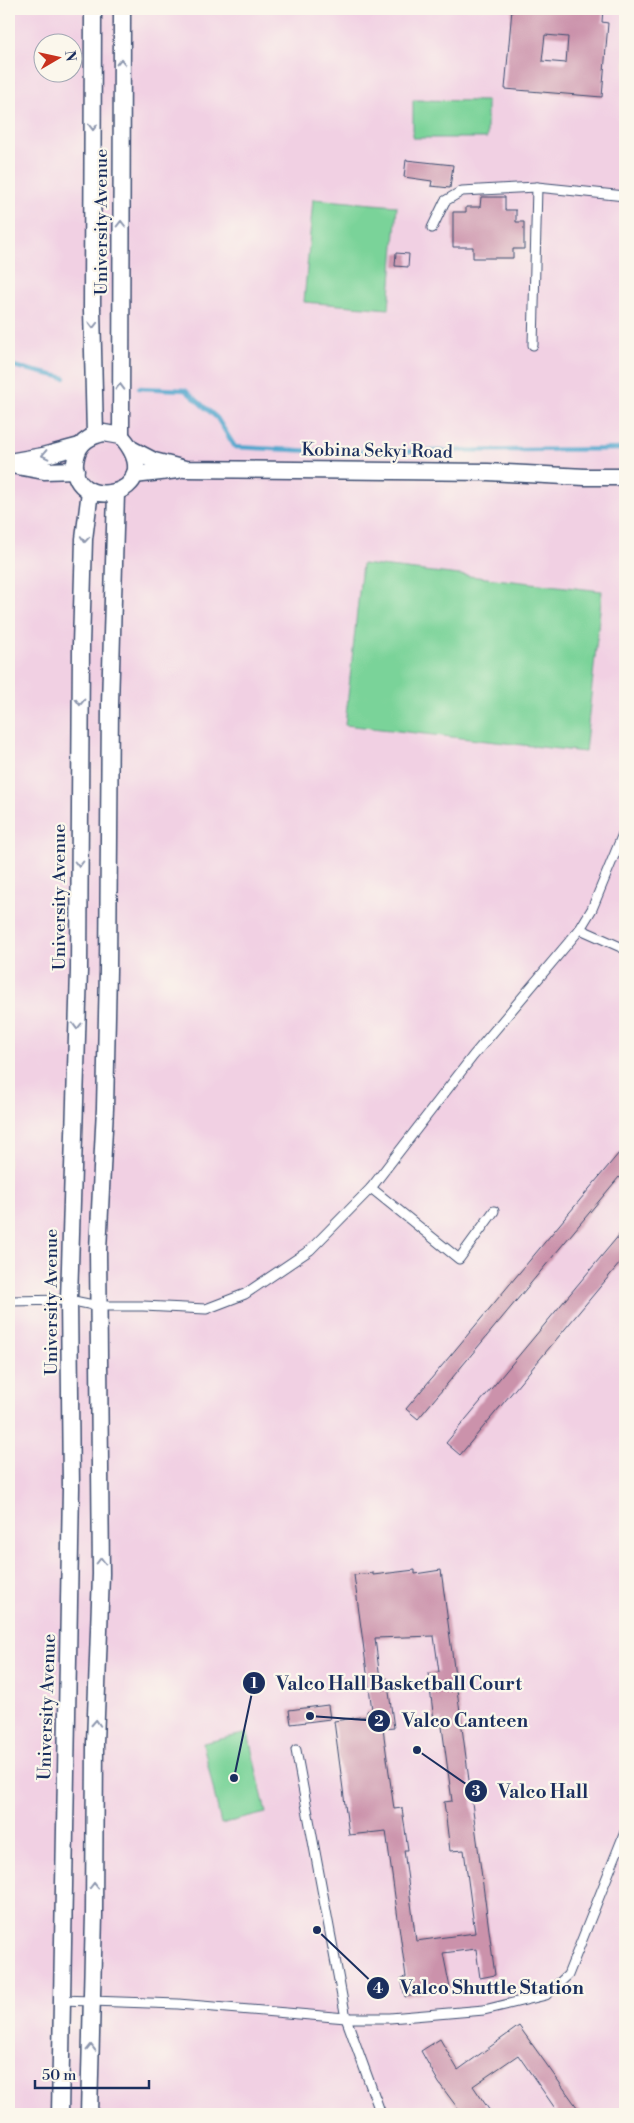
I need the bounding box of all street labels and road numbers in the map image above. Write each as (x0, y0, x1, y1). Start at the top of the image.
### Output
street label: University Avenue (90, 149, 113, 295)
street label: Kobina Sekyi Road (301, 438, 454, 464)
street label: University Avenue (48, 824, 71, 970)
street label: University Avenue (40, 1229, 63, 1375)
street label: University Avenue (33, 1633, 61, 1781)

